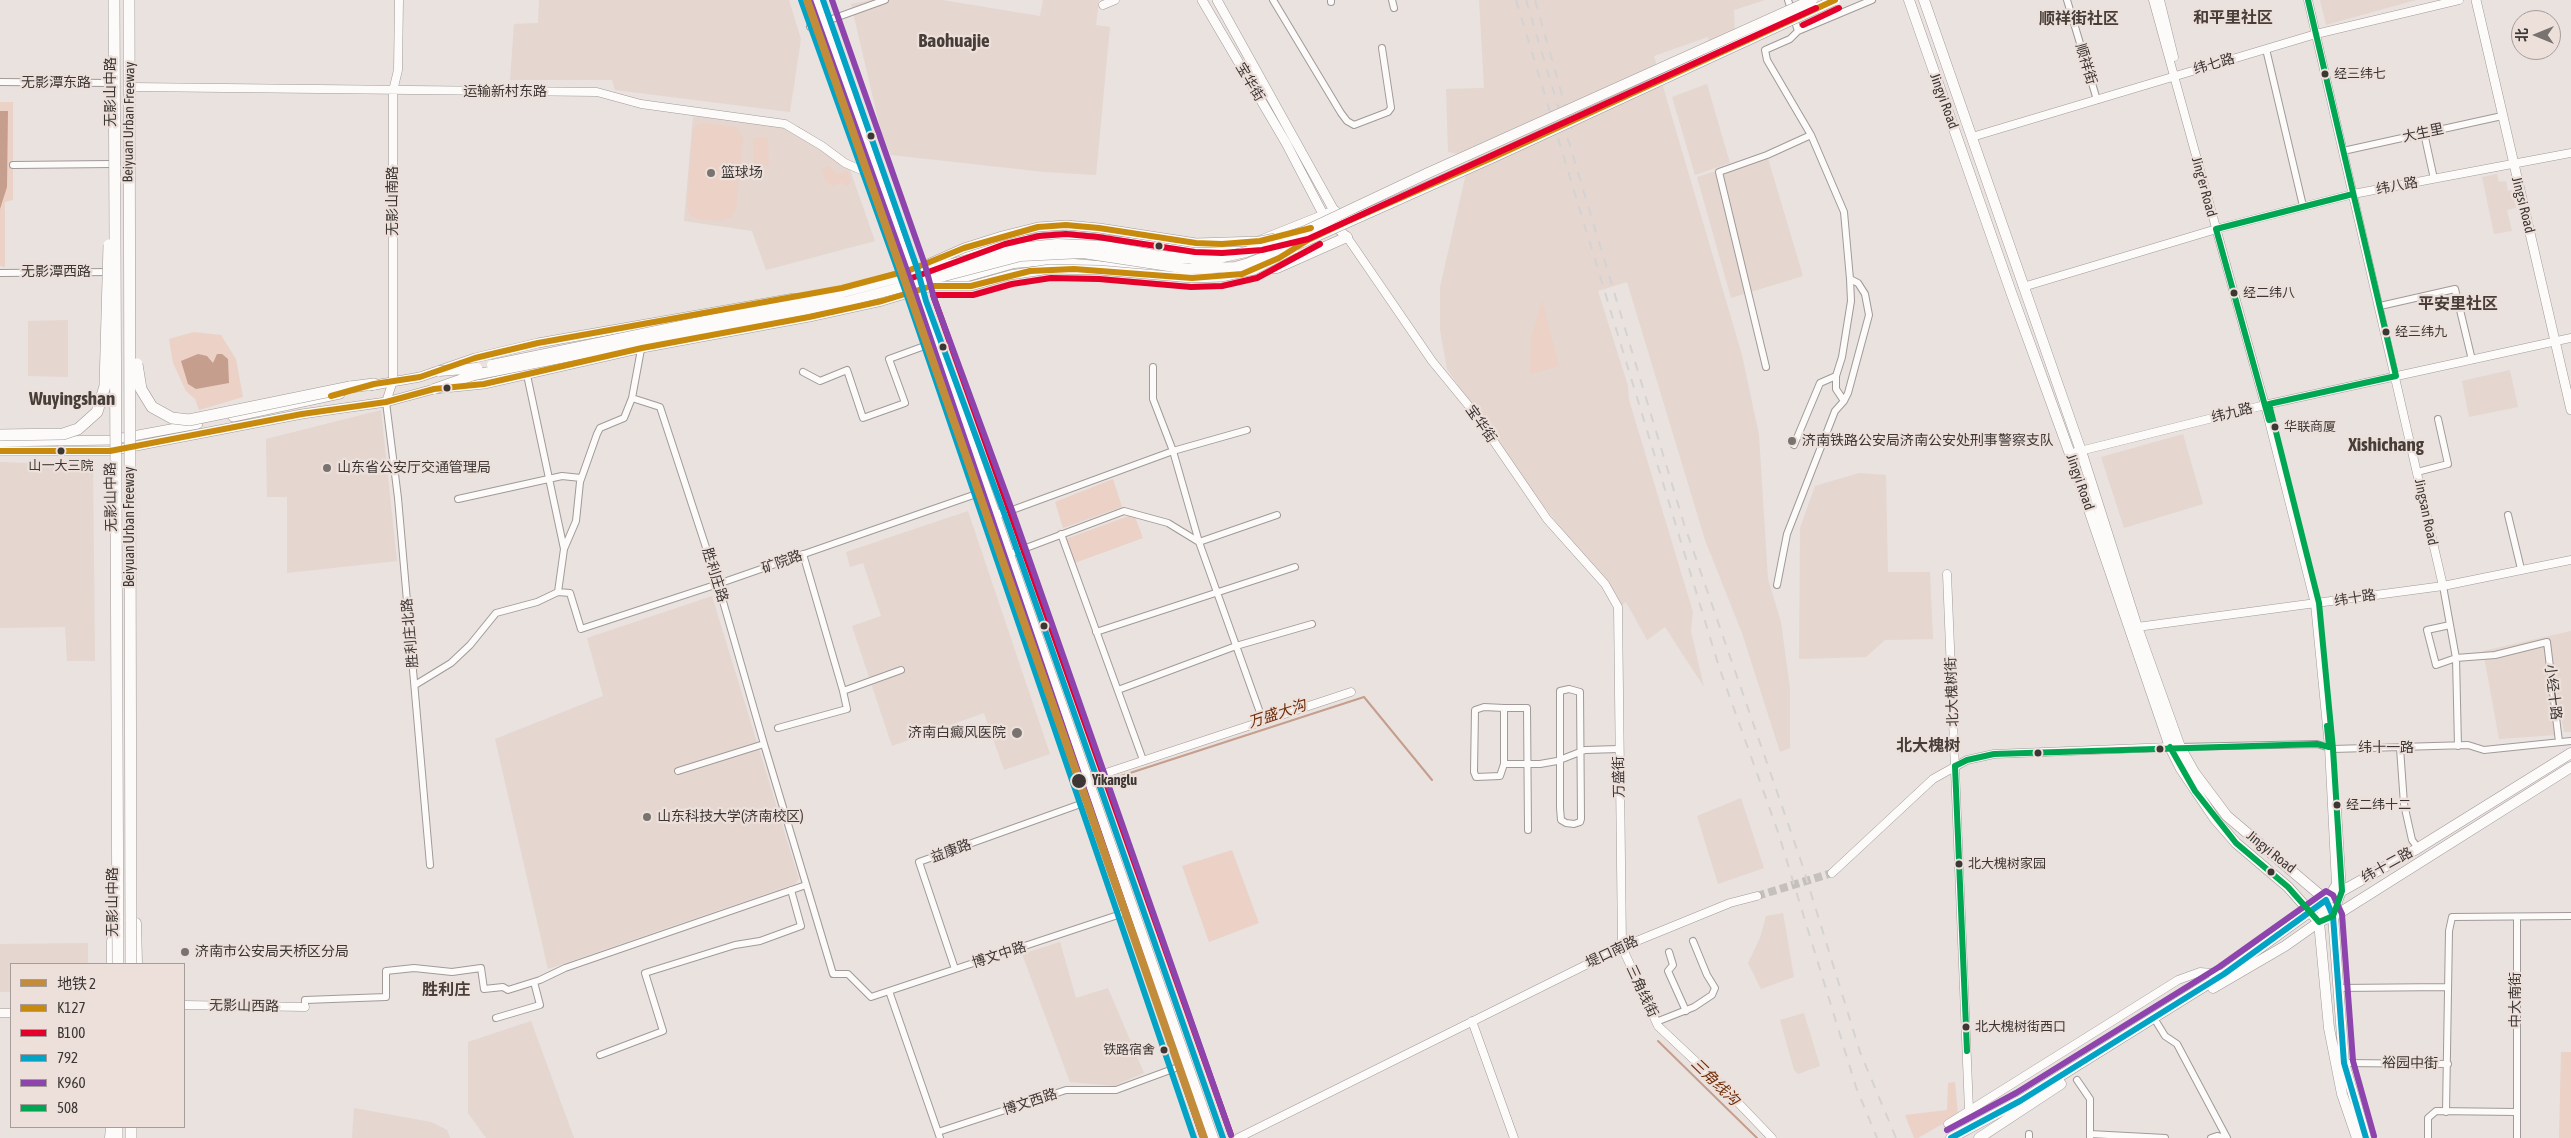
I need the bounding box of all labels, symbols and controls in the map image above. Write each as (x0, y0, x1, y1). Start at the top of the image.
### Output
district label: 和平里社区 (2193, 8, 2273, 28)
district label: 顺祥街社区 (2039, 9, 2119, 29)
north arrow (2511, 10, 2561, 60)
text: 北 (2514, 28, 2530, 42)
district label: Baohuajie (918, 30, 990, 52)
street label: 顺祥街 (2072, 41, 2100, 87)
street label: 纬七路 (2191, 50, 2237, 78)
street label: 无影山中路 (103, 57, 119, 127)
street label: 宝华街 (1232, 60, 1268, 104)
street label: Beiyuan Urban Freeway (120, 62, 138, 182)
place label: 经三纬七 (2334, 66, 2386, 82)
marker: 经三纬七 (2320, 69, 2330, 79)
street label: Jingyi Road (1926, 71, 1962, 131)
street label: 无影潭东路 (21, 75, 91, 91)
street label: 运输新村东路 (463, 84, 547, 100)
street label: 大生里 (2401, 120, 2445, 146)
unlabelled marker (866, 131, 876, 141)
street label: Jing'er Road (2188, 155, 2220, 219)
place label: 篮球场 (721, 165, 763, 181)
street label: 无影山南路 (385, 166, 401, 236)
marker: 篮球场 (705, 167, 717, 179)
street label: 纬八路 (2375, 174, 2419, 198)
street label: Jingsi Road (2508, 175, 2538, 235)
unlabelled marker (1154, 241, 1164, 251)
street label: 无影潭西路 (21, 264, 91, 280)
place label: 经二纬八 (2243, 285, 2295, 301)
marker: 经二纬八 (2229, 288, 2239, 298)
district label: 平安里社区 (2418, 294, 2498, 314)
place label: 经三纬九 (2395, 324, 2447, 340)
marker: 经三纬九 (2381, 327, 2391, 337)
unlabelled marker (938, 342, 948, 352)
unlabelled marker (442, 383, 452, 393)
district label: Wuyingshan (29, 388, 115, 410)
street label: 纬九路 (2210, 400, 2254, 426)
street label: 宝华街 (1462, 402, 1500, 446)
place label: 华联商厦 (2284, 419, 2336, 435)
marker: 华联商厦 (2270, 422, 2280, 432)
place label: 济南铁路公安局济南公安处刑事警察支队 (1802, 433, 2054, 449)
district label: Xishichang (2348, 434, 2424, 456)
marker: 济南铁路公安局济南公安处刑事警察支队 (1786, 435, 1798, 447)
marker: 山一大三院 (56, 446, 66, 456)
street label: Jingyi Road (2063, 452, 2097, 512)
place label: 山一大三院 (29, 458, 93, 474)
place label: 山东省公安厅交通管理局 (337, 460, 491, 476)
street label: 无影山中路 (102, 462, 120, 532)
marker: 山东省公安厅交通管理局 (321, 462, 333, 474)
street label: Beiyuan Urban Freeway (122, 467, 138, 587)
street label: Jingsan Road (2411, 477, 2441, 547)
street label: 胜利庄路 (699, 546, 731, 604)
street label: 矿院路 (759, 547, 805, 577)
street label: 纬十路 (2333, 586, 2377, 610)
street label: 胜利庄北路 (399, 597, 421, 669)
unlabelled marker (1039, 621, 1049, 631)
street label: 北大槐树街 (1942, 657, 1962, 727)
street label: 小经十路 (2541, 663, 2565, 721)
water label: 万盛大沟 (1246, 696, 1308, 732)
place label: 济南白癜风医院 (908, 725, 1006, 741)
marker: 济南白癜风医院 (1010, 726, 1024, 740)
district label: 北大槐树 (1896, 736, 1960, 756)
street label: 纬十一路 (2358, 740, 2414, 756)
unlabelled marker (2155, 744, 2165, 754)
unlabelled marker (2033, 748, 2043, 758)
street label: 万盛街 (1610, 756, 1628, 798)
marker: Yikanglu (1070, 772, 1088, 790)
place label: Yikanglu (1092, 773, 1137, 789)
place label: 经二纬十二 (2346, 797, 2411, 813)
marker: 经二纬十二 (2332, 800, 2342, 810)
place label: 山东科技大学(济南校区) (657, 809, 804, 825)
marker: 山东科技大学(济南校区) (641, 811, 653, 823)
street label: Jingyi Road (2243, 827, 2299, 877)
street label: 益康路 (928, 836, 974, 866)
street label: 纬十二路 (2358, 844, 2416, 886)
place label: 北大槐树家园 (1968, 856, 2046, 872)
marker: 北大槐树家园 (1954, 859, 1964, 869)
street label: 无影山中路 (105, 867, 121, 937)
unlabelled marker (2266, 867, 2276, 877)
street label: 堤口南路 (1583, 933, 1641, 971)
street label: 博文中路 (970, 938, 1028, 972)
place label: 济南市公安局天桥区分局 (195, 944, 349, 960)
marker: 济南市公安局天桥区分局 (179, 946, 191, 958)
street label: 三角线街 (1623, 962, 1661, 1020)
legend (10, 963, 185, 1128)
street label: 中大南街 (2508, 972, 2524, 1028)
text: 地铁 2 (57, 975, 96, 992)
district label: 胜利庄 (422, 980, 470, 1000)
street label: 无影山西路 (209, 997, 279, 1015)
text: K127 (57, 999, 86, 1016)
place label: 北大槐树街西口 (1975, 1019, 2066, 1035)
marker: 北大槐树街西口 (1961, 1022, 1971, 1032)
text: B100 (57, 1024, 85, 1041)
place label: 铁路宿舍 (1103, 1042, 1155, 1058)
marker: 铁路宿舍 (1159, 1045, 1169, 1055)
text: 792 (57, 1049, 78, 1066)
street label: 裕园中街 (2382, 1054, 2438, 1072)
water label: 三角线沟 (1687, 1055, 1743, 1109)
text: K960 (57, 1074, 86, 1091)
street label: 博文西路 (1001, 1085, 1059, 1119)
text: 508 (57, 1099, 78, 1116)

